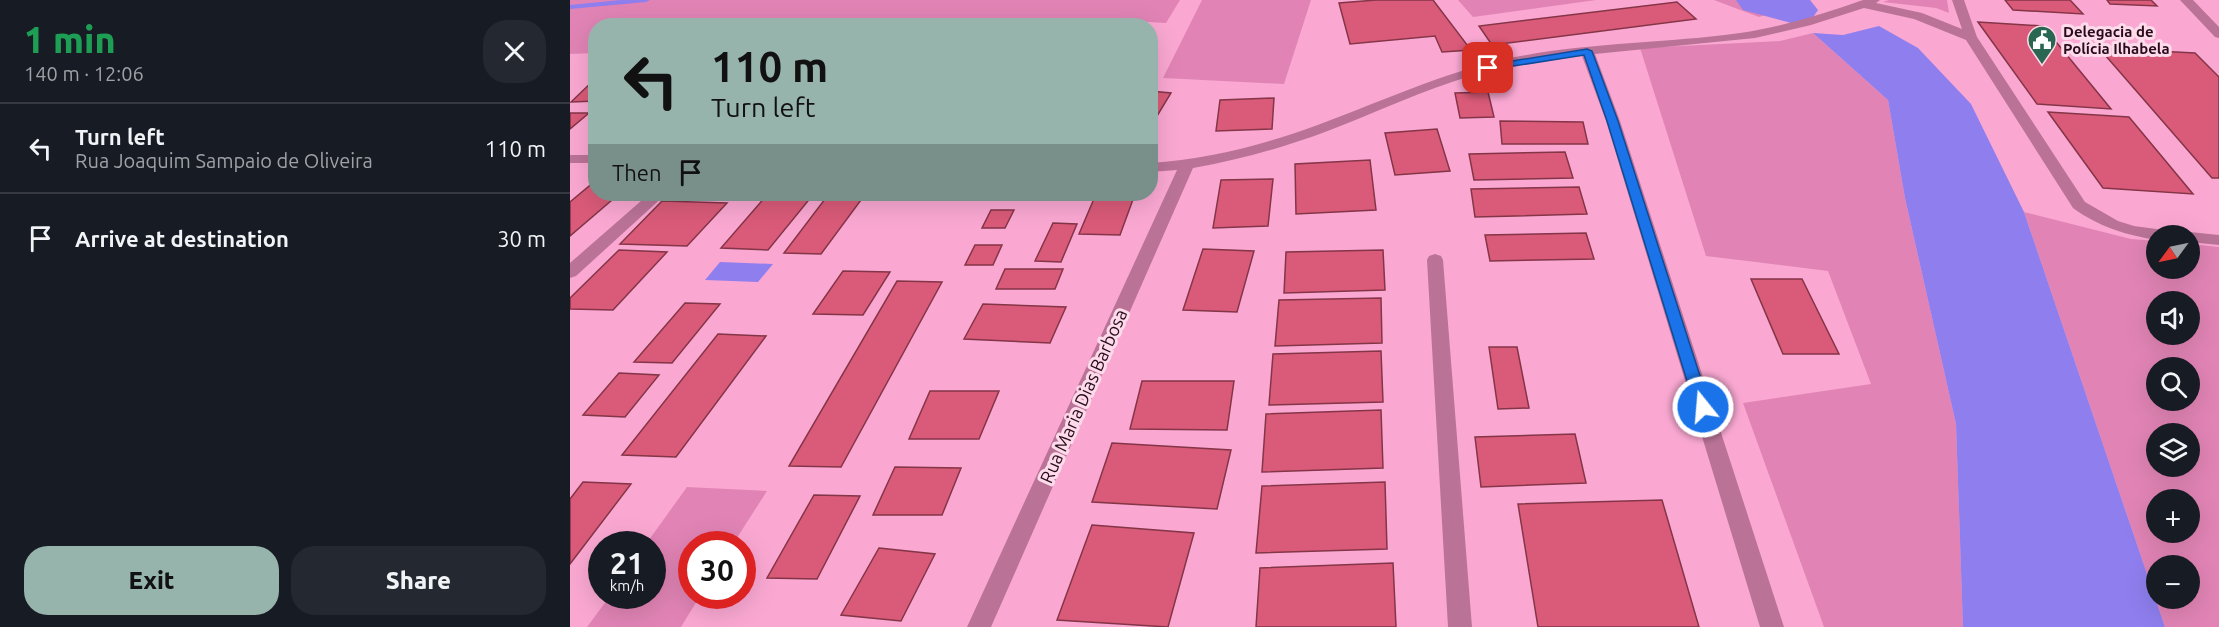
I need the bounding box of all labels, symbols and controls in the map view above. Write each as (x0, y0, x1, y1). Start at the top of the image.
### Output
text: 1 min (24, 19, 116, 60)
button: close (483, 20, 546, 83)
place label: Delegacia de Polícia Ilhabela (2063, 23, 2170, 57)
public building icon: Delegacia de Polícia Ilhabela (2026, 24, 2058, 66)
icon: left (612, 42, 690, 120)
pin (1462, 42, 1513, 93)
text: 110 m (711, 43, 828, 90)
icon: arrive (1471, 51, 1504, 84)
text: 140 m · 12:06 (24, 62, 144, 85)
text: Turn left (711, 92, 815, 122)
text: Turn left (75, 124, 165, 149)
icon: left (24, 132, 57, 165)
text: 110 m (485, 136, 546, 161)
text: Rua Joaquim Sampaio de Oliveira (75, 149, 373, 172)
icon: arrive (674, 156, 707, 189)
text: Then (612, 160, 662, 185)
icon: arrive (24, 222, 57, 255)
north arrow (2146, 225, 2200, 279)
map controls (2146, 225, 2200, 609)
text: Arrive at destination (75, 226, 289, 251)
text: 30 m (497, 226, 546, 251)
button: sound (2146, 291, 2200, 345)
street label: Rua Maria Dias Barbosa (1036, 306, 1130, 486)
button: search (2146, 357, 2200, 411)
position arrow (1671, 375, 1735, 439)
button: layers (2146, 423, 2200, 477)
button: + (2146, 489, 2200, 543)
speed limit sign: 30 (678, 531, 756, 609)
button: Exit (24, 546, 279, 615)
button: Share (291, 546, 546, 615)
text: 21 (610, 546, 644, 580)
button: − (2146, 555, 2200, 609)
text: km/h (610, 577, 644, 594)

